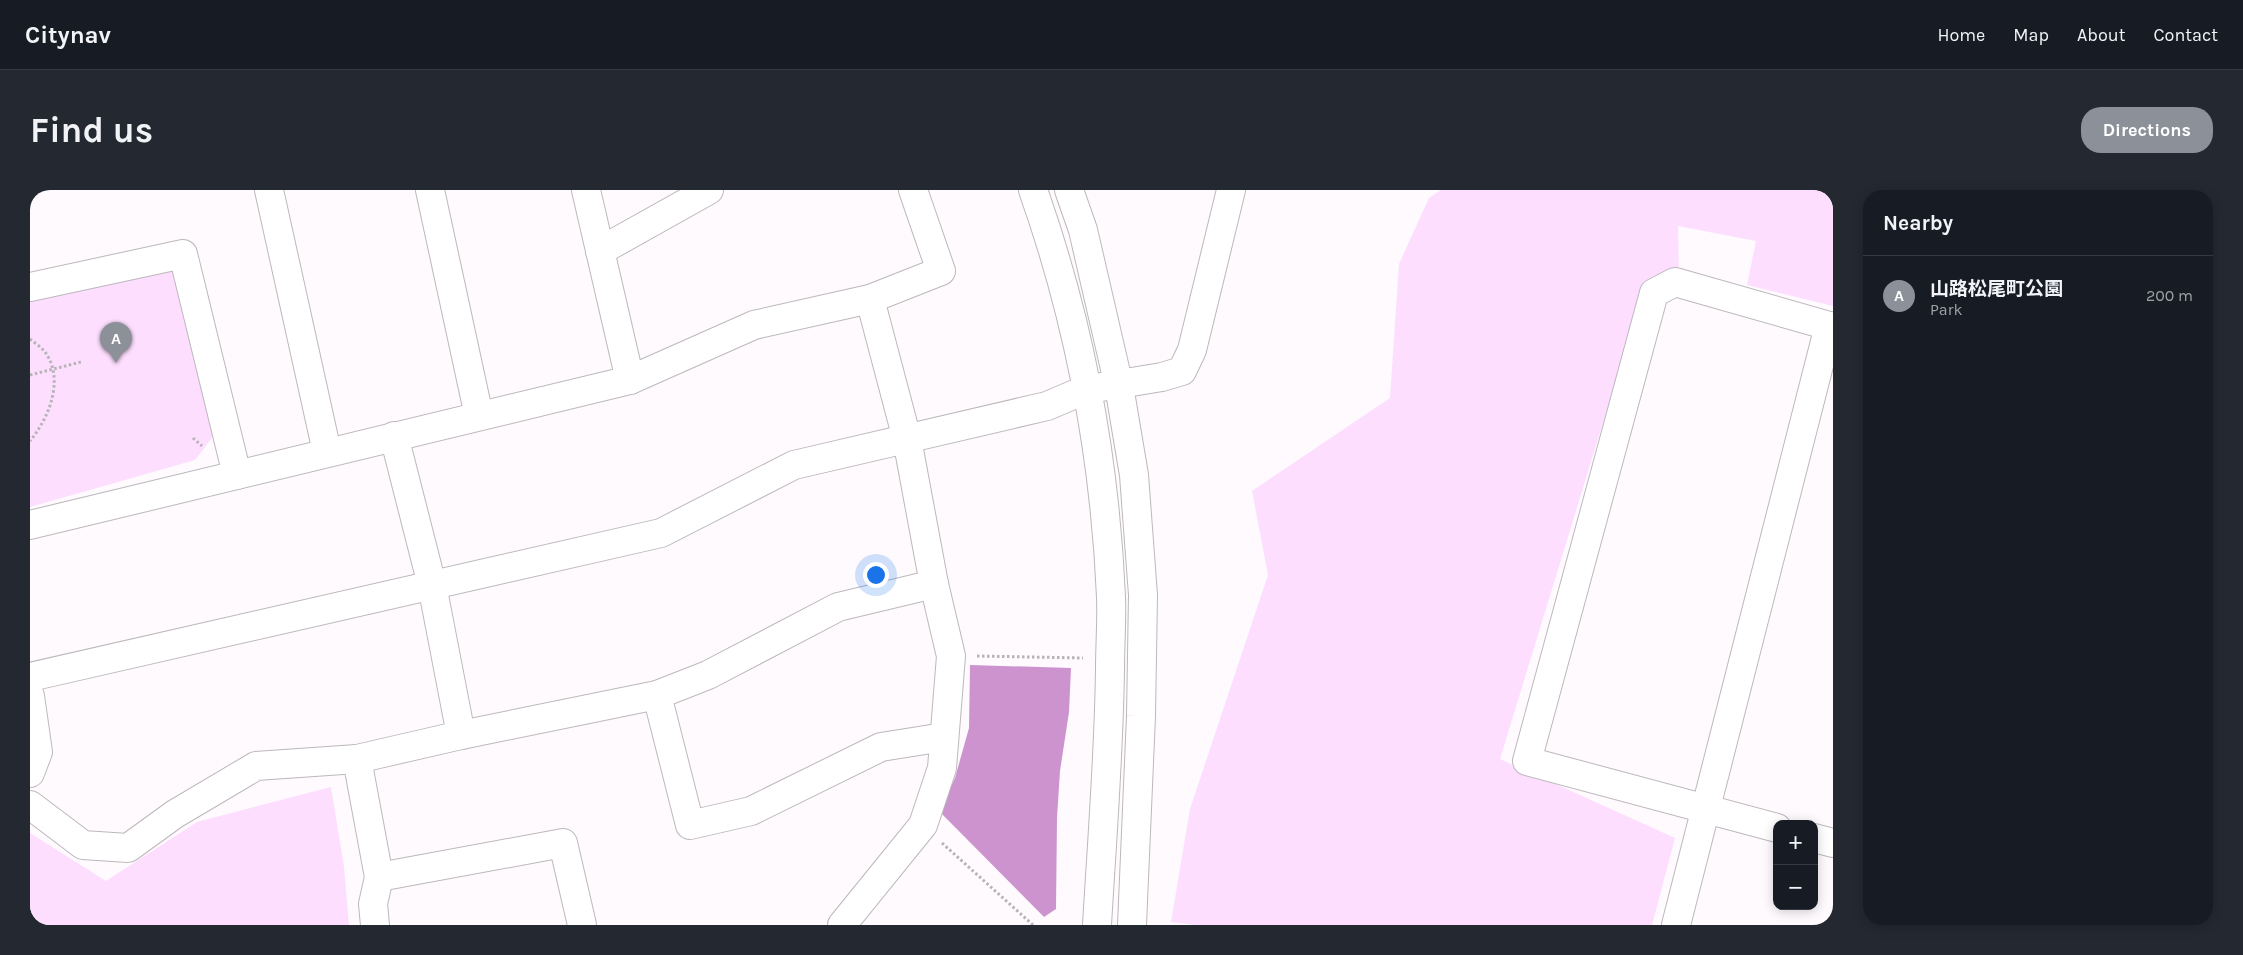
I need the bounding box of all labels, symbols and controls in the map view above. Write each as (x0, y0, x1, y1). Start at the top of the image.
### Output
text: Citynav (25, 21, 111, 49)
text: Home (1937, 24, 1985, 46)
text: Map (2013, 24, 2049, 46)
text: About (2077, 24, 2126, 46)
text: Contact (2154, 24, 2218, 46)
button: Directions (2081, 107, 2213, 153)
text: Find us (30, 110, 153, 151)
text: Nearby (1883, 211, 1953, 235)
text: 山路松尾町公園 (1930, 278, 2063, 300)
text: A (1894, 286, 1904, 305)
text: 200 m (2146, 286, 2193, 305)
text: Park (1930, 300, 1962, 319)
pin: A (100, 322, 132, 363)
your location (863, 562, 889, 588)
map controls (1773, 820, 1818, 910)
button: + (1773, 820, 1818, 865)
button: − (1773, 865, 1818, 910)

